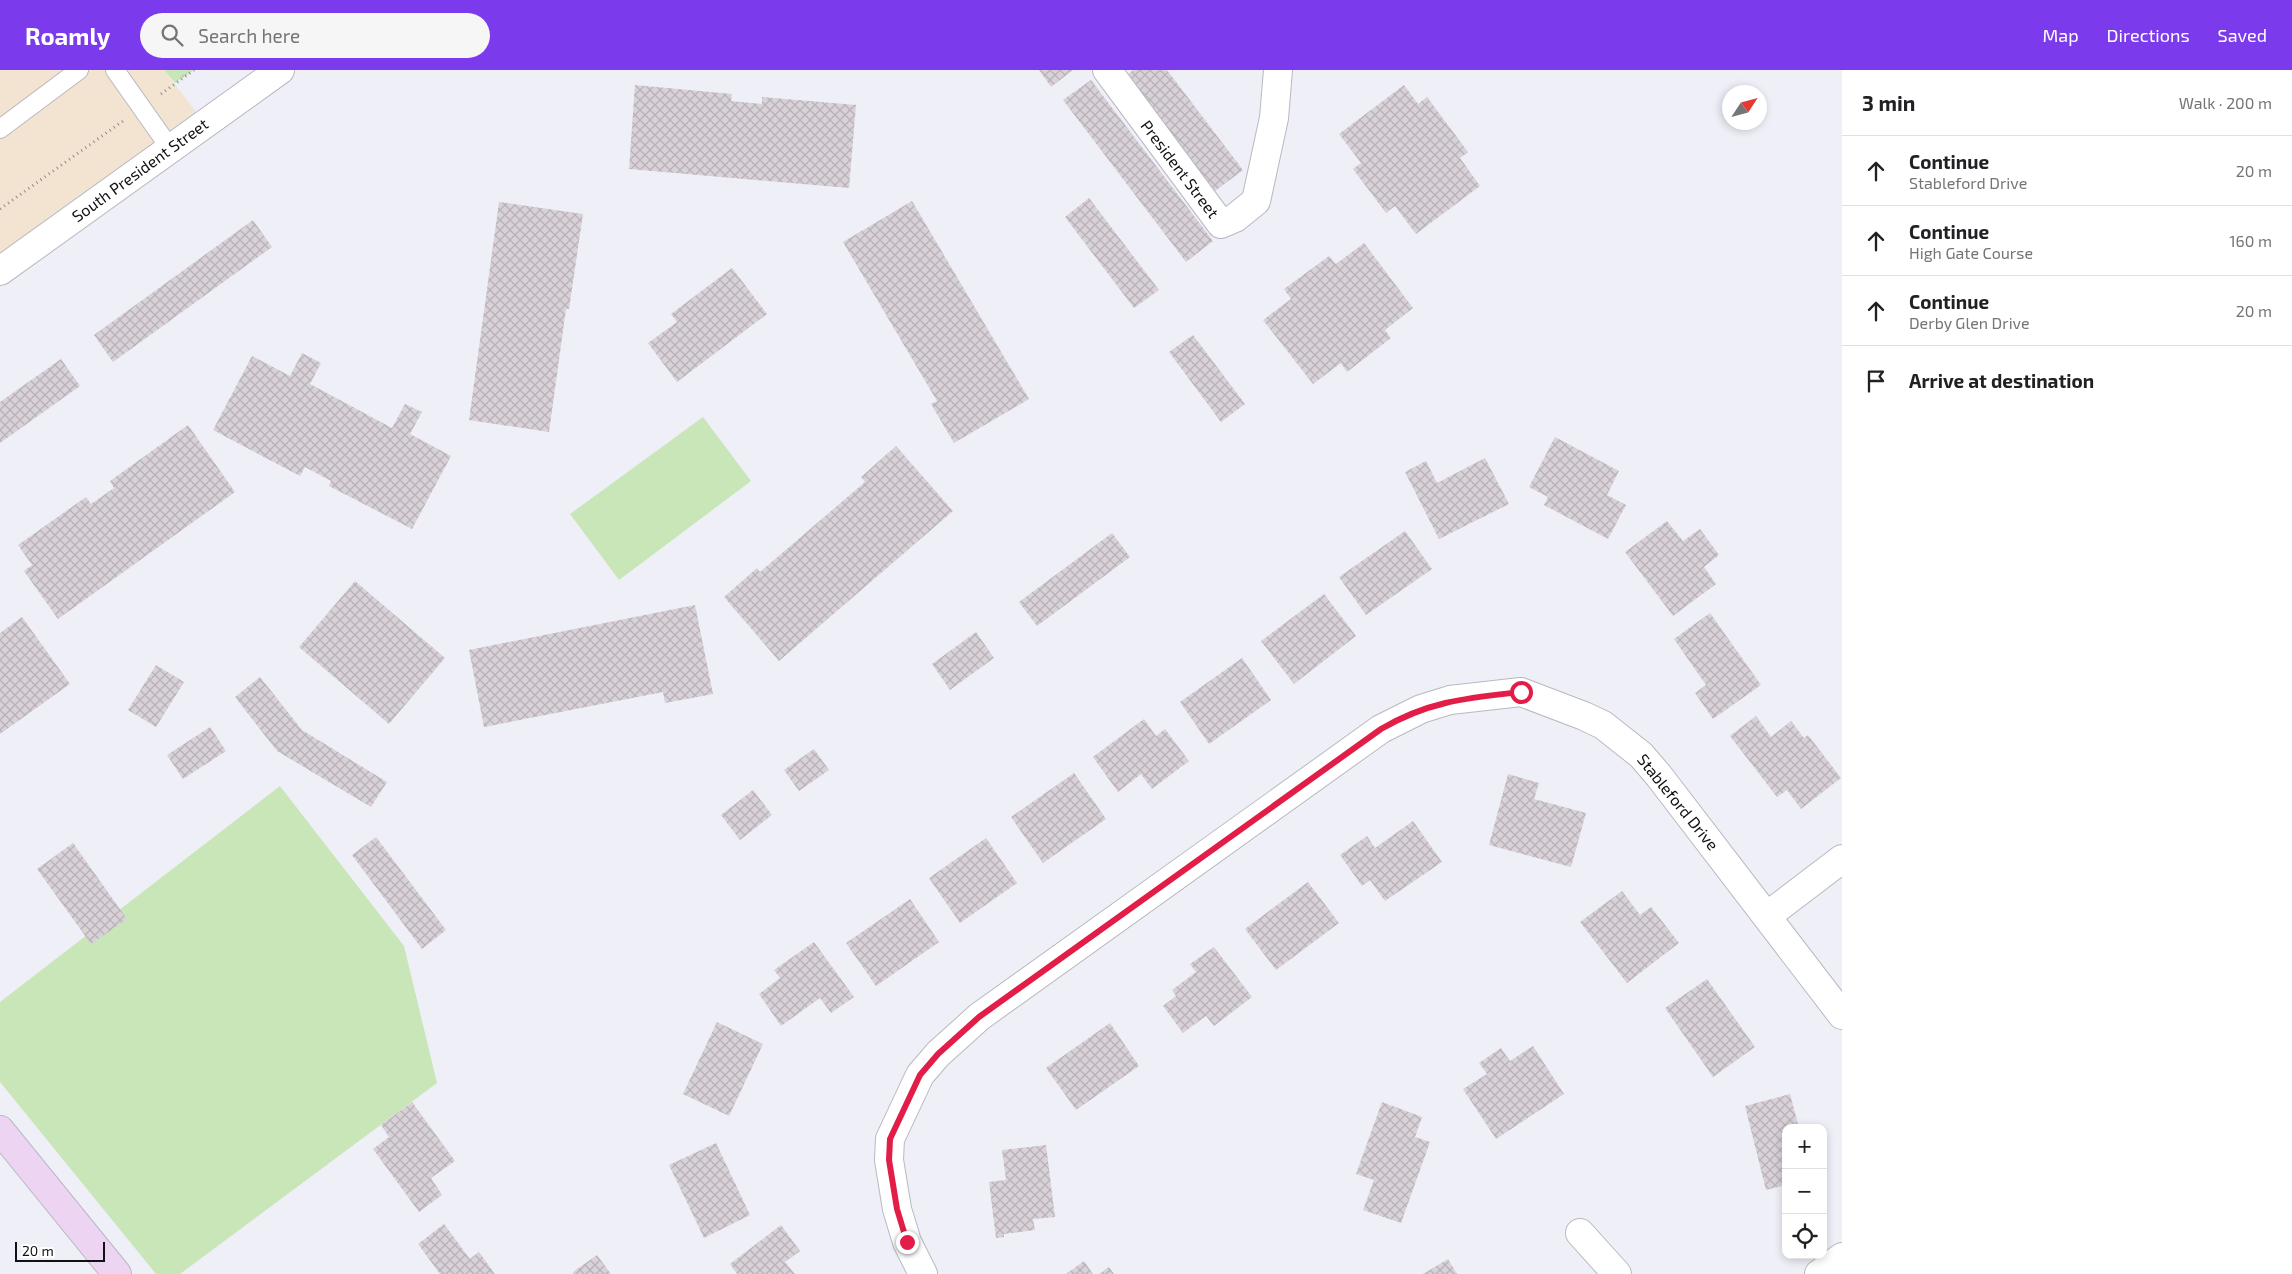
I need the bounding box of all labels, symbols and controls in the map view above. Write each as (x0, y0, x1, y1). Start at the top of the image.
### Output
search box (140, 13, 490, 58)
text: Roamly (25, 21, 110, 50)
icon: search (158, 21, 186, 49)
text: Search here (198, 24, 300, 47)
text: Map (2042, 24, 2079, 46)
text: Directions (2107, 24, 2190, 46)
text: Saved (2218, 24, 2267, 46)
north arrow (1722, 85, 1767, 130)
text: 3 min (1862, 90, 1915, 115)
text: Walk · 200 m (2179, 93, 2272, 112)
street label: South President Street (68, 114, 211, 225)
street label: President Street (1137, 116, 1223, 221)
text: Continue (1909, 150, 1989, 173)
icon: ahead (1862, 157, 1890, 185)
text: 20 m (2236, 161, 2272, 180)
text: Stableford Drive (1909, 173, 2027, 192)
text: Continue (1909, 220, 1989, 243)
icon: ahead (1862, 227, 1890, 255)
text: 160 m (2229, 231, 2272, 250)
text: High Gate Course (1909, 243, 2033, 262)
text: Continue (1909, 290, 1989, 313)
icon: ahead (1862, 297, 1890, 325)
text: 20 m (2236, 301, 2272, 320)
text: Derby Glen Drive (1909, 313, 2030, 332)
icon: arrive (1862, 367, 1890, 395)
text: Arrive at destination (1909, 369, 2094, 392)
route start (1510, 681, 1533, 704)
street label: Stableford Drive (1634, 750, 1723, 854)
map controls (1782, 1124, 1827, 1259)
button: + (1782, 1124, 1827, 1169)
button: − (1782, 1169, 1827, 1214)
button: locate (1782, 1214, 1827, 1259)
route end (896, 1231, 919, 1254)
scale bar (15, 1239, 105, 1262)
text: 20 m (22, 1242, 54, 1259)

